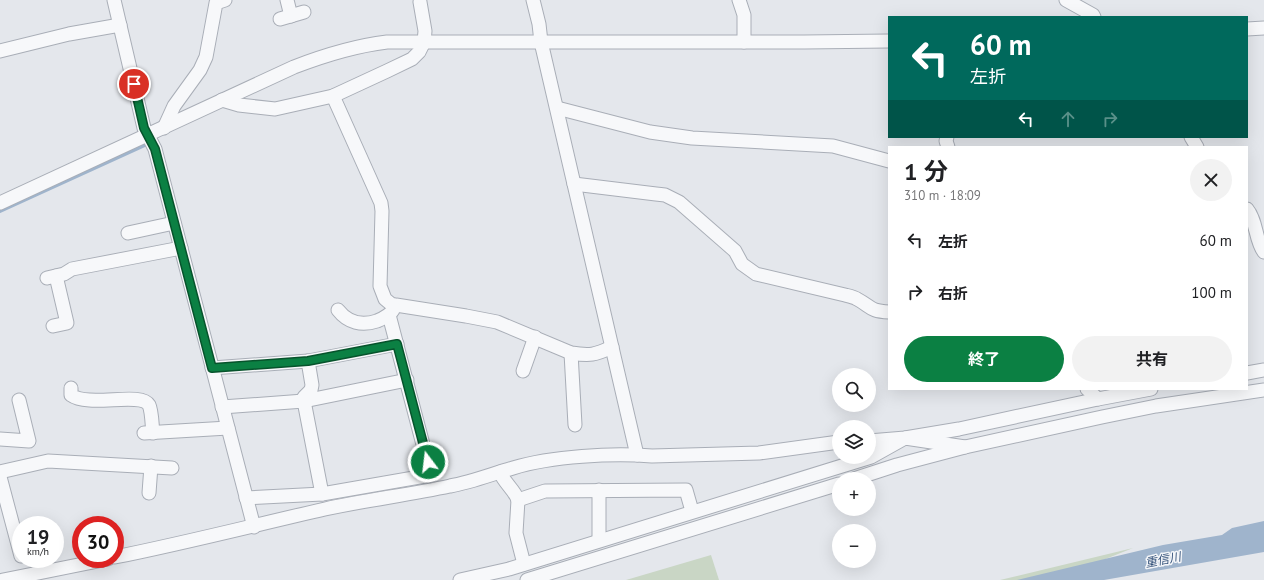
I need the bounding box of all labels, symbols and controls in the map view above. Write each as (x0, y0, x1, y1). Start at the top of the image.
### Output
text: 60 m (970, 26, 1031, 63)
icon: left (904, 32, 956, 84)
text: 左折 (970, 65, 1006, 88)
pin (117, 67, 151, 101)
icon: arrive (123, 73, 145, 95)
icon: left (1015, 108, 1037, 130)
icon: ahead (1057, 108, 1079, 130)
icon: right (1099, 108, 1121, 130)
text: 1 分 (904, 156, 948, 187)
button: close (1190, 159, 1232, 201)
text: 310 m · 18:09 (904, 187, 981, 204)
icon: left (904, 229, 926, 251)
text: 60 m (1199, 231, 1232, 250)
text: 左折 (938, 232, 968, 251)
icon: right (904, 281, 926, 303)
text: 100 m (1191, 283, 1232, 302)
text: 右折 (938, 284, 968, 303)
button: 終了 (904, 336, 1064, 382)
button: 共有 (1072, 336, 1232, 382)
map controls (832, 368, 876, 568)
button: search (832, 368, 876, 412)
button: layers (832, 420, 876, 464)
position arrow (407, 441, 449, 483)
button: + (832, 472, 876, 516)
speed limit sign: 30 (72, 516, 124, 568)
text: 19 (27, 524, 49, 550)
button: − (832, 524, 876, 568)
text: km/h (27, 545, 49, 558)
water label: 重信川 (1144, 548, 1184, 570)

